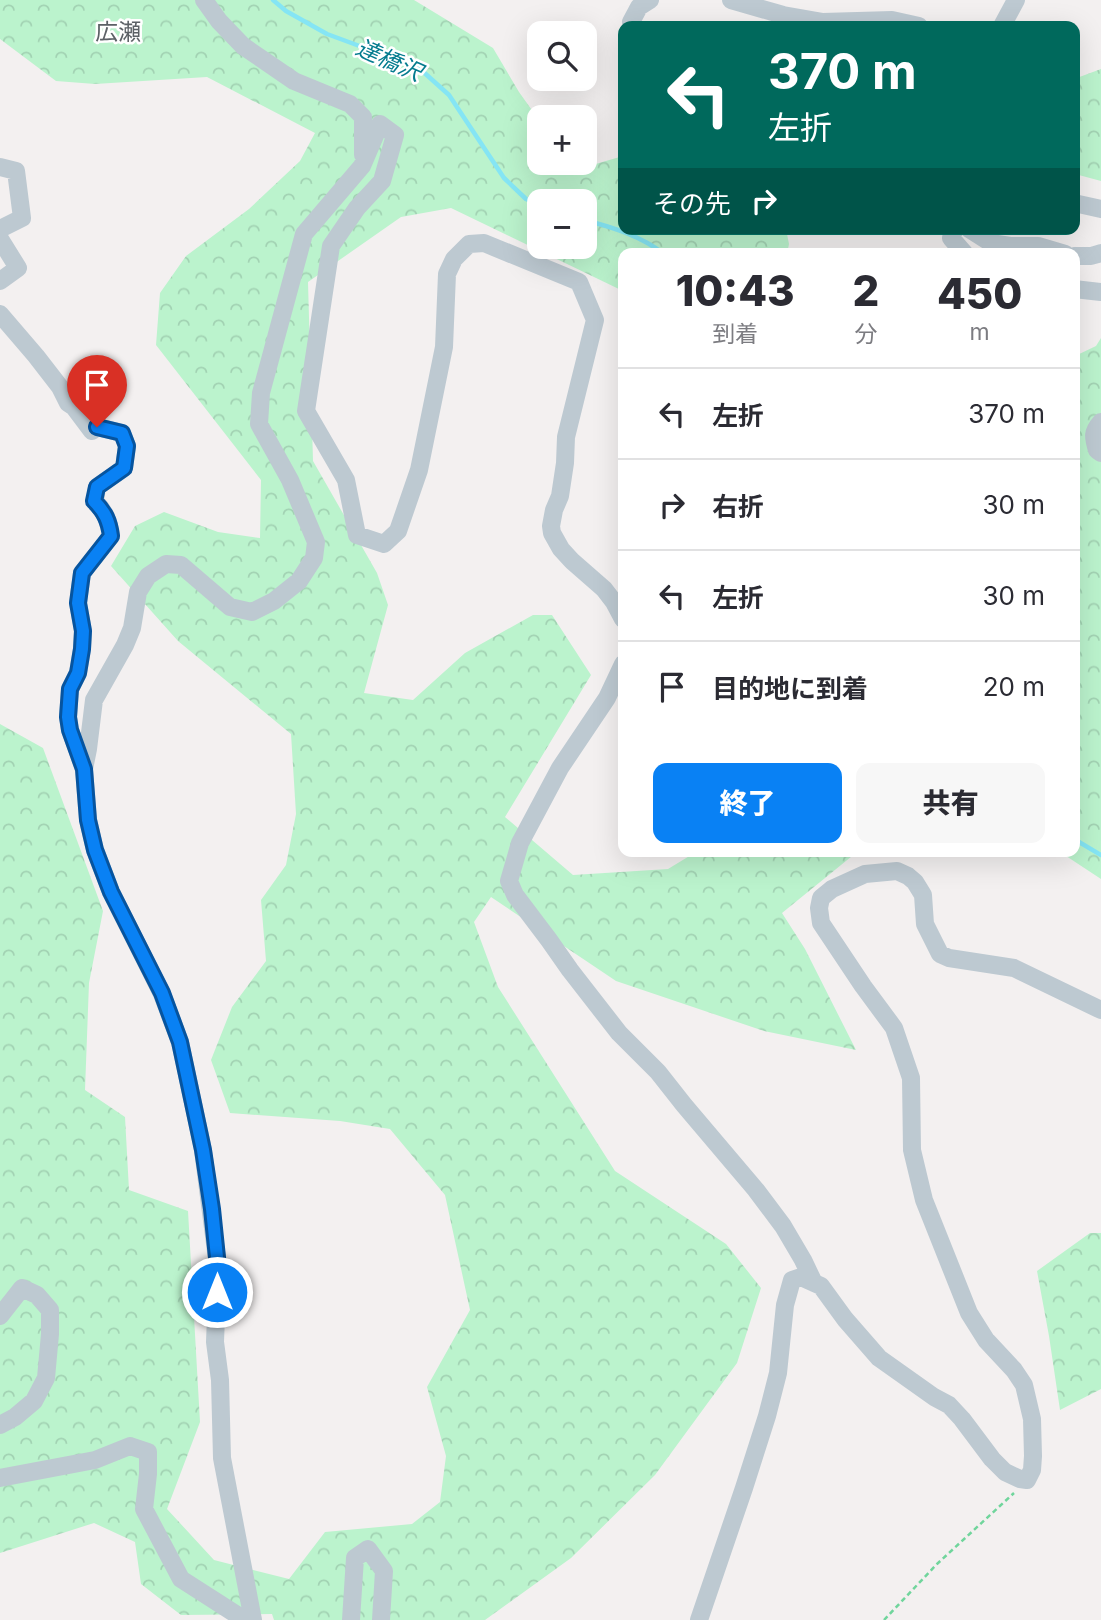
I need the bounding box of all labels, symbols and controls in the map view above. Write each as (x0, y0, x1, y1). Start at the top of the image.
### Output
district label: 広瀬 (95, 18, 141, 46)
map controls (527, 21, 597, 259)
button: search (527, 21, 597, 91)
water label: 達橋沢 (352, 33, 429, 88)
text: 370 m (768, 42, 917, 101)
icon: left (653, 49, 744, 140)
button: + (527, 105, 597, 175)
text: 左折 (768, 108, 832, 147)
icon: right (745, 182, 783, 220)
text: その先 (653, 188, 731, 219)
button: − (527, 189, 597, 259)
text: 10:43 (676, 265, 795, 316)
text: 2 (852, 265, 879, 316)
text: 450 (937, 268, 1022, 319)
text: m (970, 318, 990, 346)
text: 到着 (712, 320, 758, 348)
text: 分 (854, 320, 877, 348)
pin (67, 355, 127, 427)
icon: arrive (78, 366, 116, 404)
icon: left (653, 395, 691, 433)
text: 370 m (968, 398, 1045, 429)
text: 左折 (712, 400, 764, 431)
icon: right (653, 486, 691, 524)
text: 30 m (982, 489, 1045, 520)
text: 右折 (712, 491, 764, 522)
icon: left (653, 577, 691, 615)
text: 30 m (982, 580, 1045, 611)
text: 左折 (712, 582, 764, 613)
icon: arrive (653, 668, 691, 706)
text: 20 m (983, 671, 1045, 702)
text: 目的地に到着 (712, 673, 868, 704)
button: 終了 (653, 763, 842, 843)
button: 共有 (856, 763, 1045, 843)
position arrow (180, 1255, 254, 1329)

